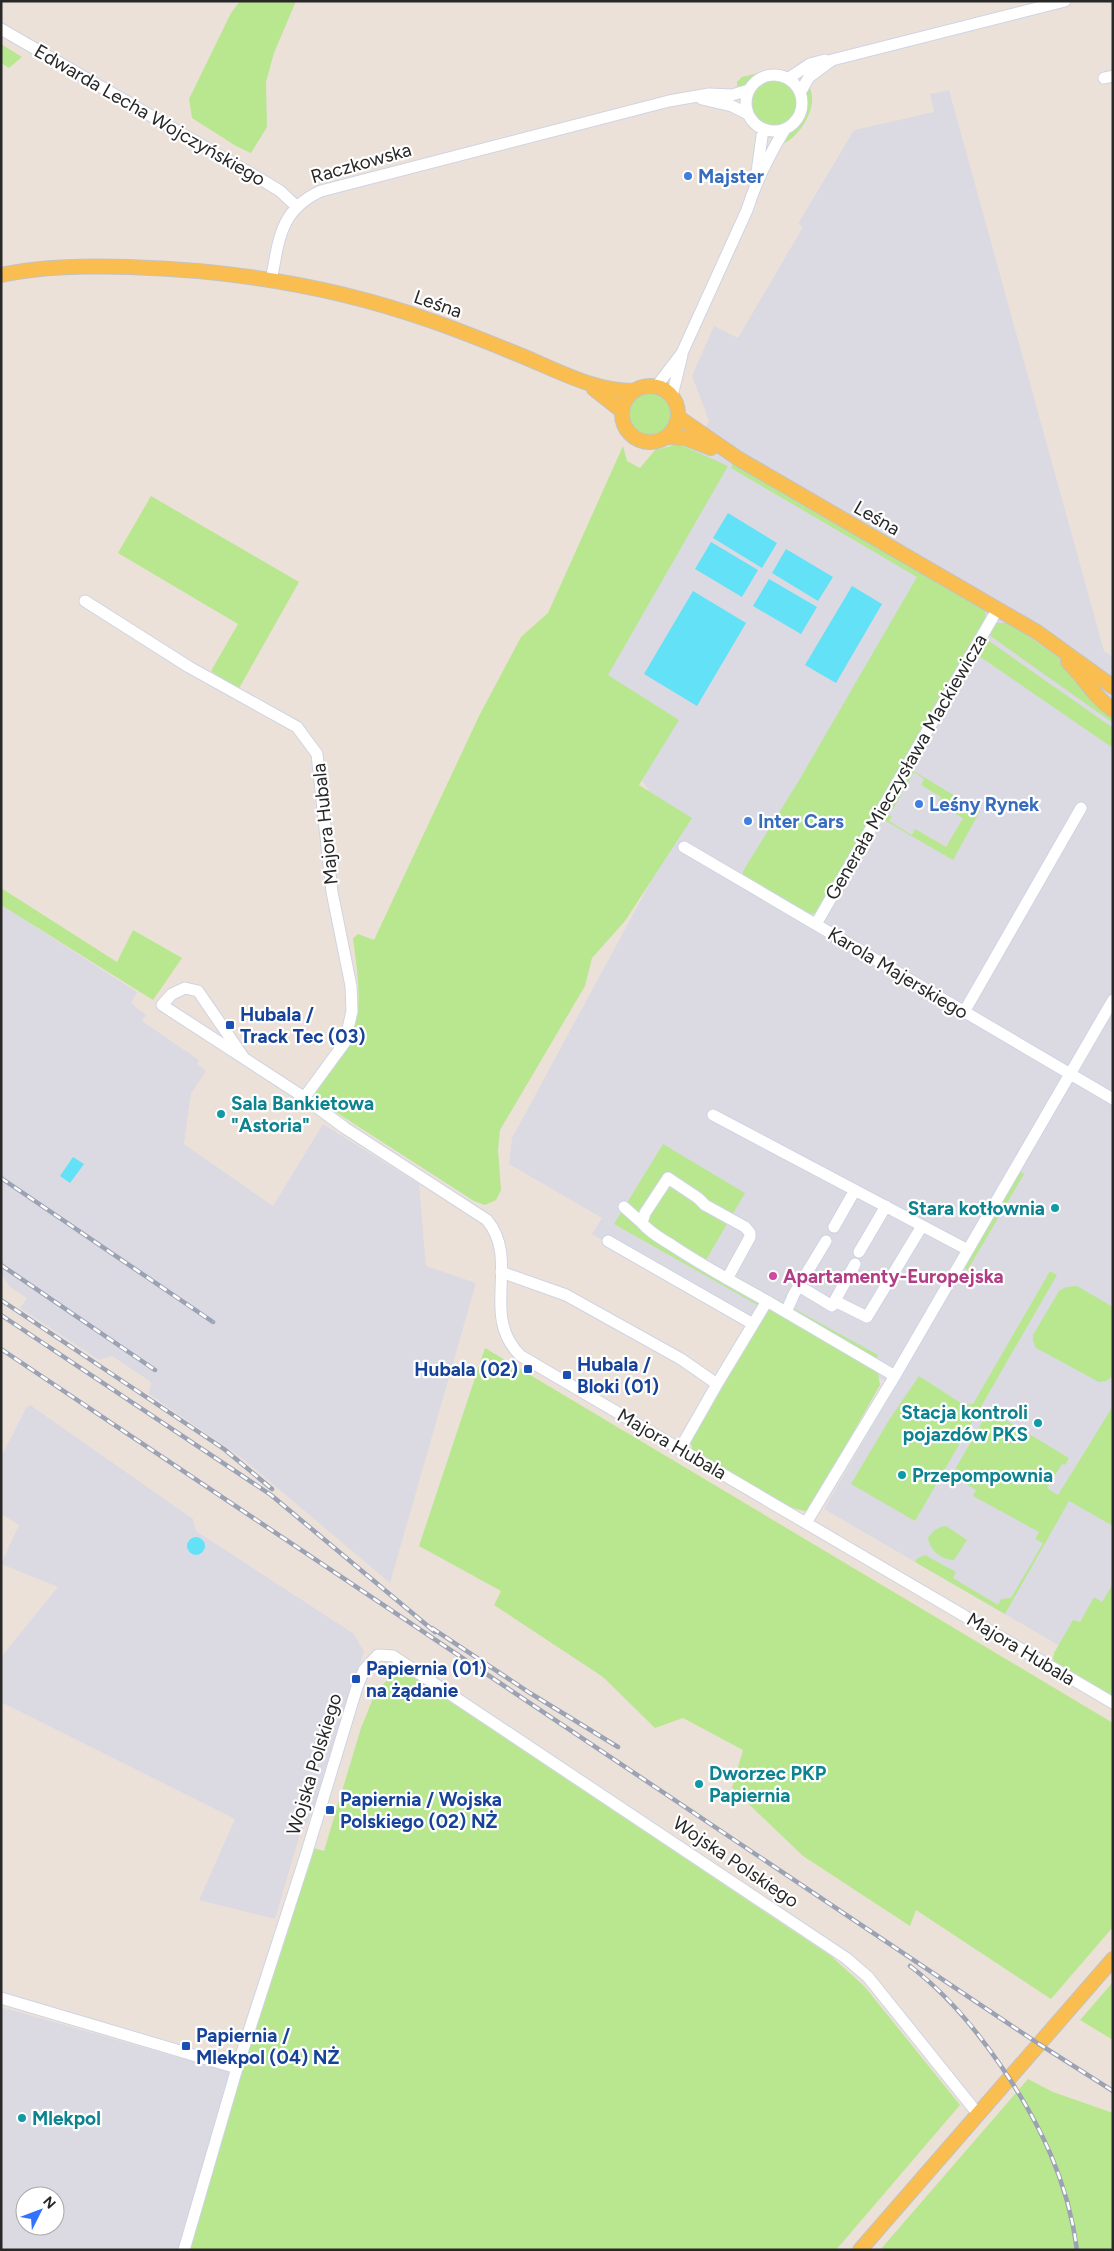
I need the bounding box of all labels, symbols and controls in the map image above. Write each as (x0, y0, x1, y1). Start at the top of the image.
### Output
street label: Edwarda Lecha Wojczyńskiego (30, 39, 270, 191)
street label: Raczkowska (308, 138, 414, 188)
place label: Majster (698, 165, 764, 188)
marker: Majster (682, 170, 694, 182)
street label: Leśna (411, 285, 465, 323)
street label: Leśna (850, 496, 904, 540)
street label: Generała Mieczysława Mackiewicza (820, 630, 992, 904)
street label: Majora Hubala (307, 762, 343, 886)
place label: Leśny Rynek (929, 793, 1040, 816)
marker: Leśny Rynek (913, 798, 925, 810)
place label: Inter Cars (758, 810, 844, 833)
marker: Inter Cars (742, 815, 754, 827)
street label: Karola Majerskiego (824, 922, 972, 1024)
place label: Hubala / Track Tec (03) (240, 1003, 365, 1048)
marker: Hubala / Track Tec (03) (224, 1019, 236, 1031)
place label: Sala Bankietowa "Astoria" (231, 1092, 374, 1137)
marker: Sala Bankietowa "Astoria" (215, 1108, 227, 1120)
place label: Stara kotłownia (908, 1197, 1045, 1220)
marker: Stara kotłownia (1049, 1202, 1061, 1214)
place label: Apartamenty-Europejska (783, 1265, 1004, 1288)
marker: Apartamenty-Europejska (767, 1270, 779, 1282)
place label: Hubala / Bloki (01) (577, 1353, 659, 1398)
place label: Hubala (02) (414, 1358, 518, 1381)
marker: Hubala (02) (522, 1363, 534, 1375)
marker: Hubala / Bloki (01) (561, 1369, 573, 1381)
place label: Stacja kontroli pojazdów PKS (901, 1401, 1028, 1446)
street label: Majora Hubala (613, 1403, 731, 1485)
marker: Stacja kontroli pojazdów PKS (1032, 1417, 1044, 1429)
place label: Przepompownia (912, 1464, 1053, 1487)
marker: Przepompownia (896, 1469, 908, 1481)
street label: Majora Hubala (963, 1608, 1079, 1690)
place label: Papiernia (01) na żądanie (366, 1657, 487, 1702)
marker: Papiernia (01) na żądanie (350, 1673, 362, 1685)
street label: Wojska Polskiego (282, 1690, 346, 1838)
place label: Dworzec PKP Papiernia (709, 1762, 827, 1807)
marker: Dworzec PKP Papiernia (693, 1778, 705, 1790)
place label: Papiernia / Wojska Polskiego (02) NŻ (340, 1788, 502, 1833)
marker: Papiernia / Wojska Polskiego (02) NŻ (324, 1804, 336, 1816)
street label: Wojska Polskiego (669, 1811, 803, 1913)
place label: Papiernia / Mlekpol (04) NŻ (196, 2024, 339, 2069)
marker: Papiernia / Mlekpol (04) NŻ (180, 2040, 192, 2052)
place label: Mlekpol (32, 2107, 101, 2130)
marker: Mlekpol (16, 2112, 28, 2124)
north arrow (15, 2186, 65, 2236)
text: N (39, 2193, 59, 2212)

